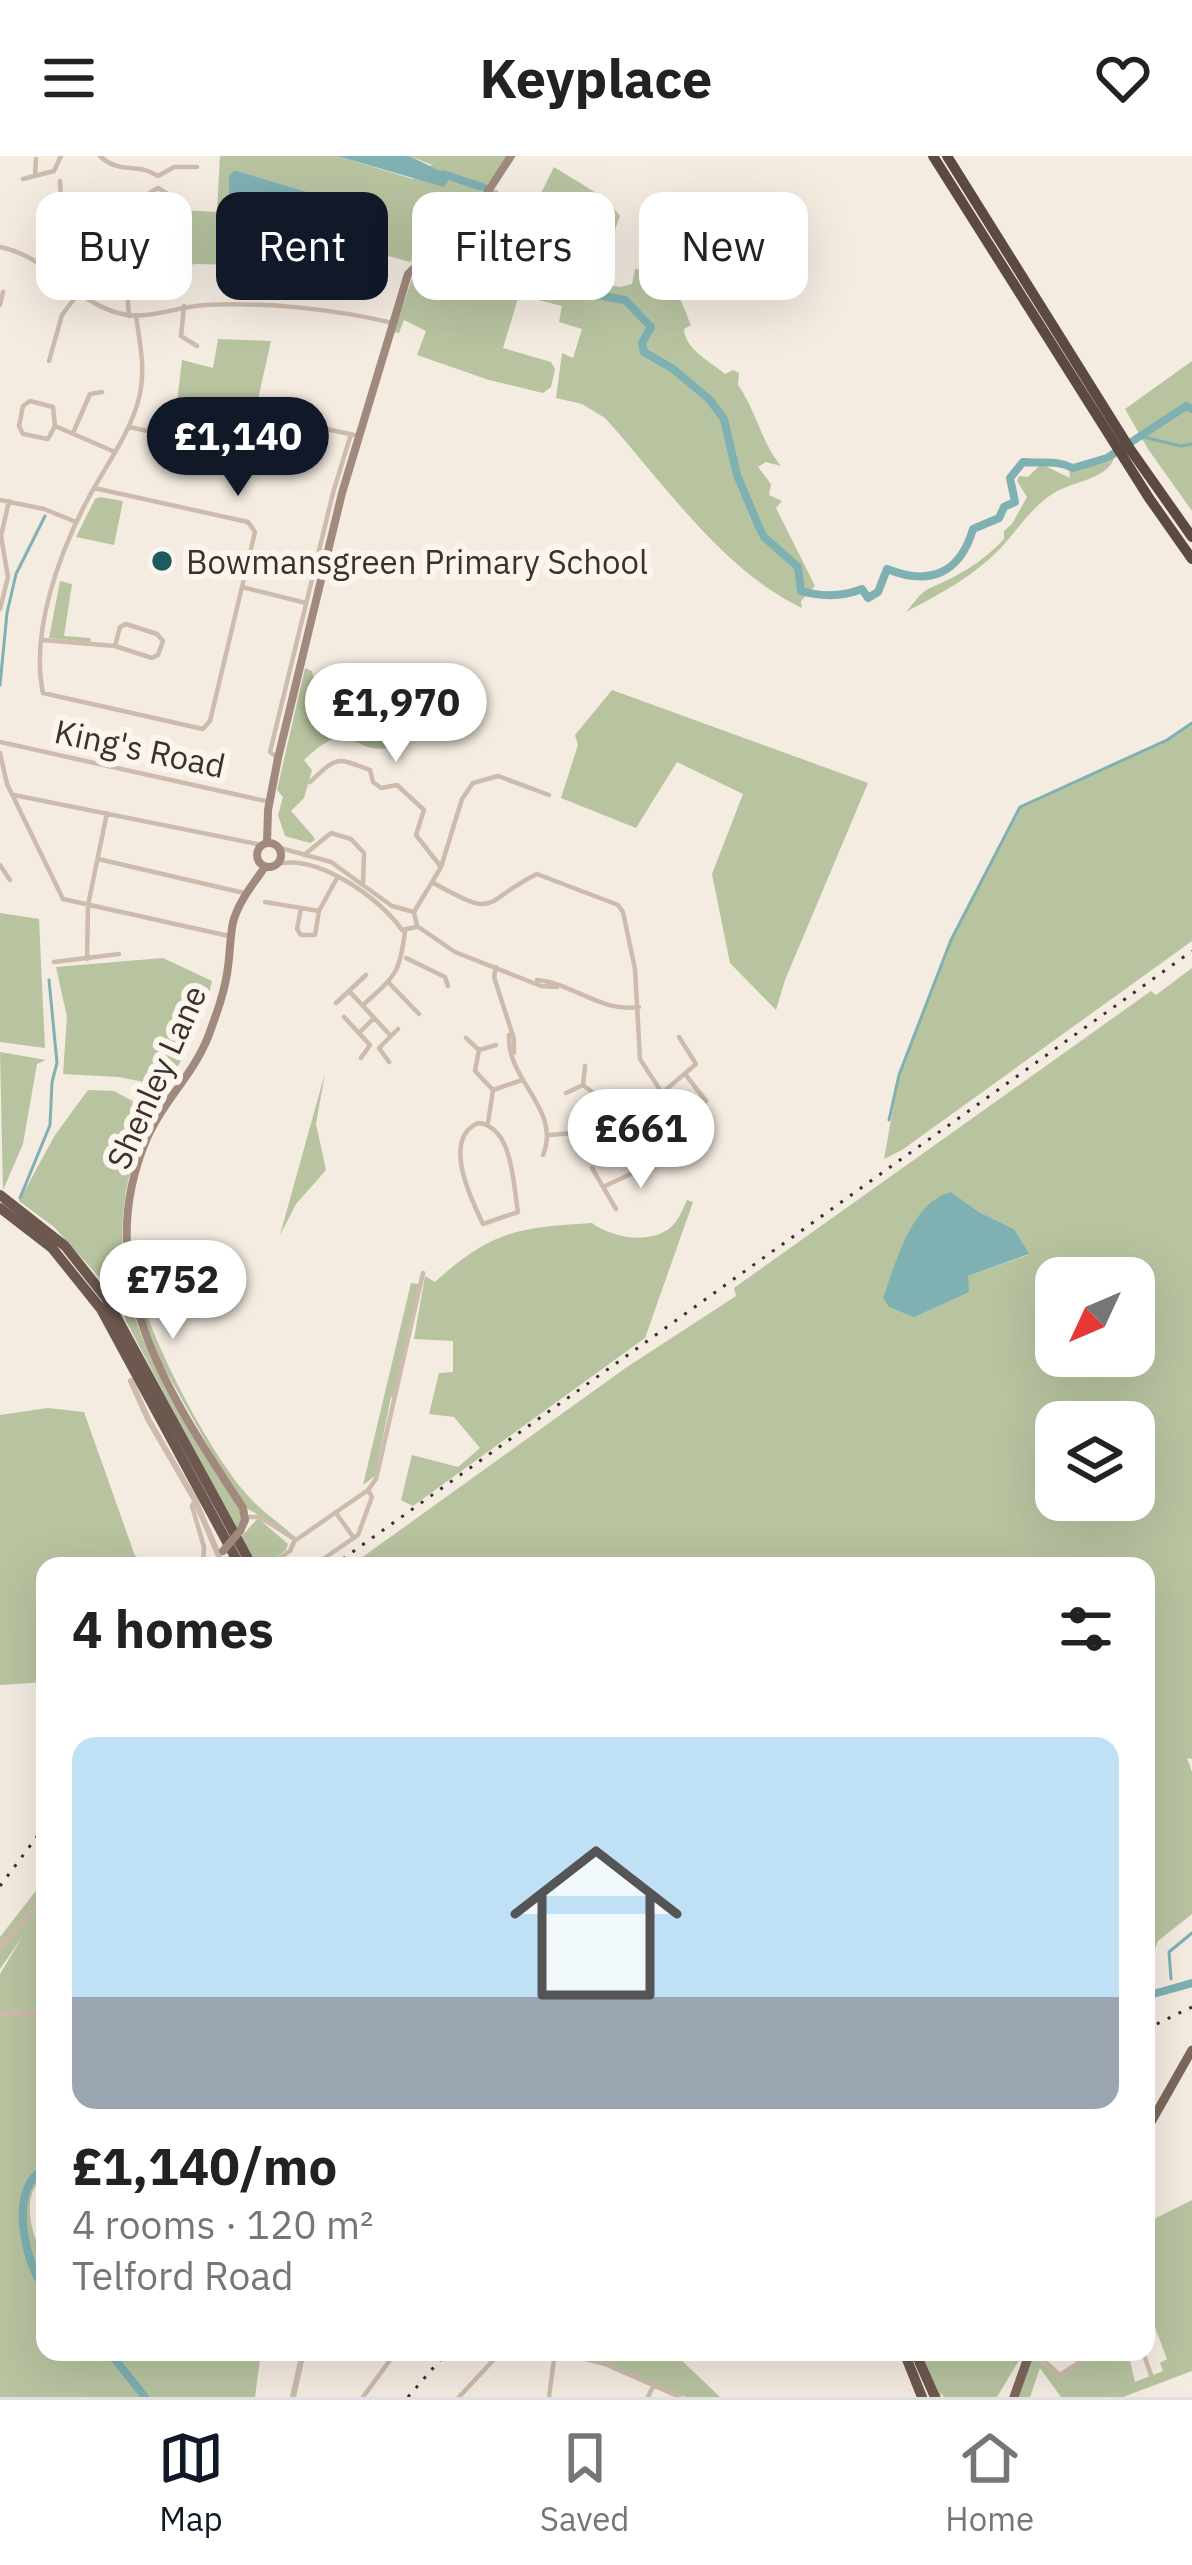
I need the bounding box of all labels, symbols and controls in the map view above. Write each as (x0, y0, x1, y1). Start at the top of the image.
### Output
text: Keyplace (480, 43, 712, 113)
icon: menu (36, 45, 102, 111)
icon: heart (1090, 45, 1156, 111)
chip: Buy (36, 192, 192, 300)
chip: Rent (216, 192, 388, 300)
chip: Filters (412, 192, 615, 300)
chip: New (639, 192, 808, 300)
pin: £1,140 (140, 397, 336, 499)
text: £1,140 (174, 410, 302, 461)
place label: Bowmansgreen Primary School (186, 540, 648, 583)
marker: Bowmansgreen Primary School (149, 548, 175, 574)
pin: £1,970 (298, 663, 494, 765)
text: £1,970 (332, 676, 460, 727)
street label: King's Road (51, 709, 229, 787)
street label: Shenley Lane (96, 978, 216, 1176)
pin: £661 (570, 1089, 712, 1191)
text: £661 (595, 1102, 687, 1153)
pin: £752 (102, 1240, 244, 1342)
text: £752 (127, 1253, 219, 1304)
north arrow (1035, 1257, 1155, 1377)
map controls (1035, 1257, 1155, 1521)
button: layers (1035, 1401, 1155, 1521)
text: 4 homes (72, 1596, 274, 1662)
icon: filters (1053, 1596, 1119, 1662)
icon: home (488, 1815, 704, 2031)
text: £1,140/mo (72, 2133, 337, 2199)
text: 4 rooms · 120 m² (72, 2199, 374, 2250)
text: Telford Road (72, 2250, 294, 2301)
tab: Map (158, 2425, 224, 2540)
tab: Saved (540, 2425, 630, 2540)
tab: Home (945, 2425, 1034, 2540)

